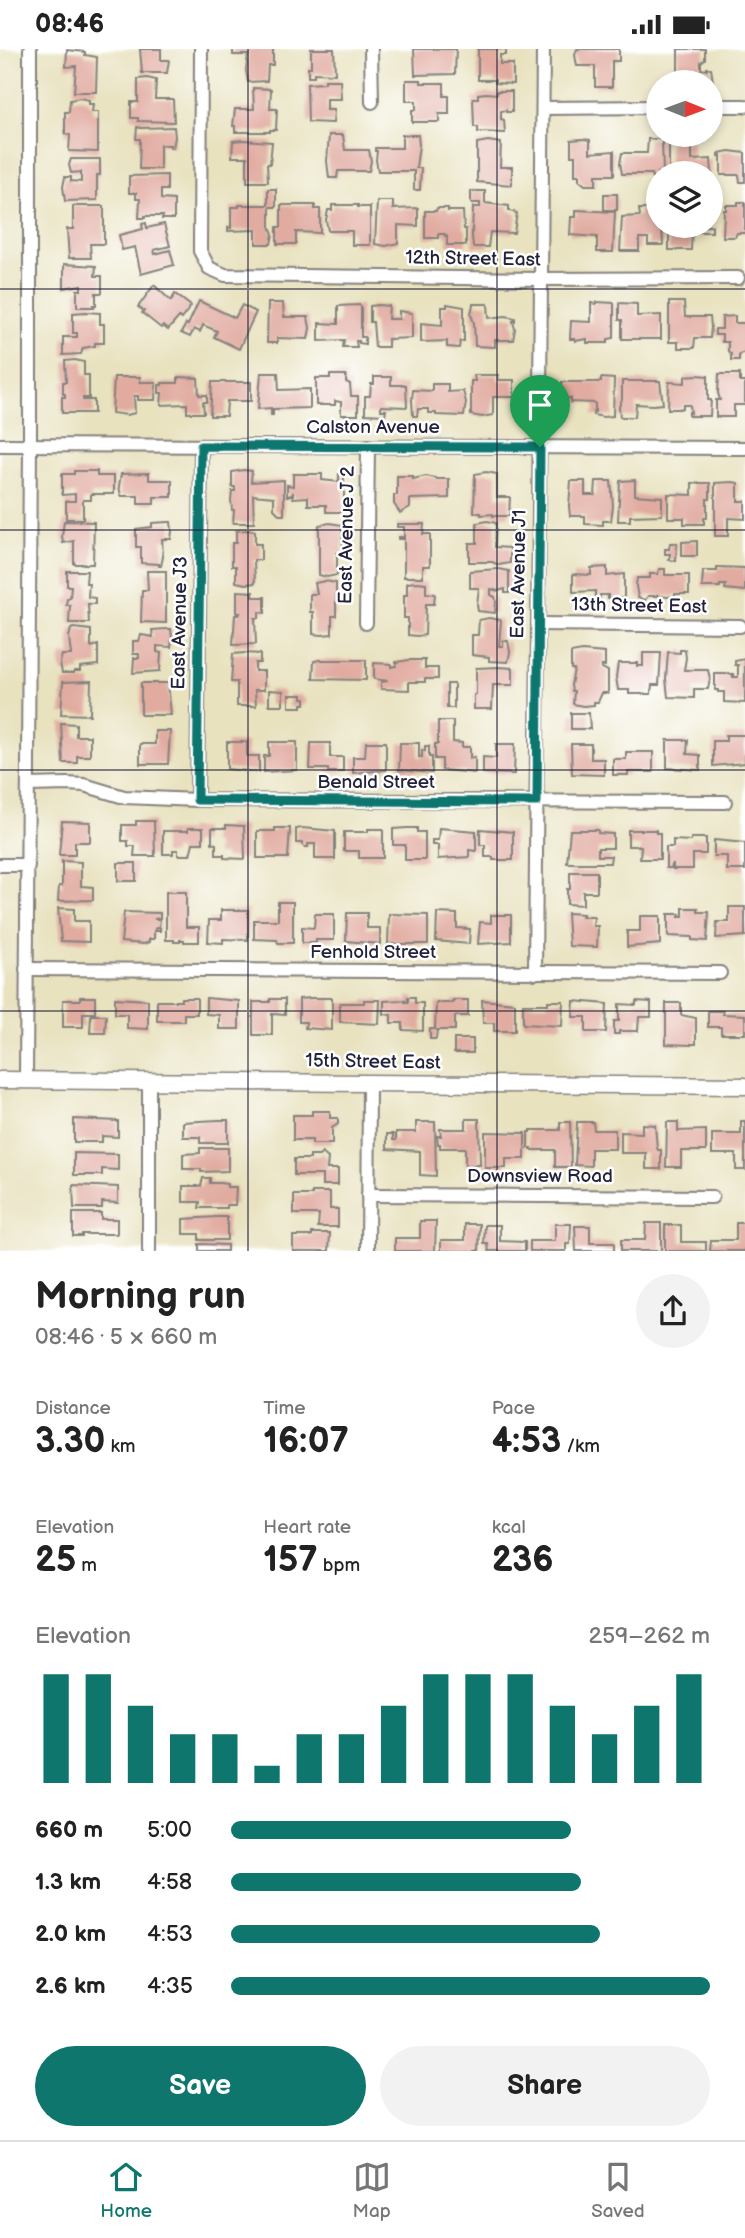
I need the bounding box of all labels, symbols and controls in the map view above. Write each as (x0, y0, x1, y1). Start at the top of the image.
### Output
text: 08:46 (35, 9, 104, 40)
north arrow (646, 70, 723, 147)
map controls (646, 70, 723, 238)
button: layers (646, 161, 723, 238)
street label: 12th Street East (405, 246, 541, 272)
pin (510, 375, 570, 447)
icon: arrive (521, 386, 559, 424)
street label: Calston Avenue (306, 416, 440, 439)
street label: East Avenue J 2 (334, 465, 360, 604)
street label: East Avenue J1 (506, 509, 532, 639)
street label: East Avenue J3 (167, 556, 193, 690)
street label: 13th Street East (571, 593, 707, 619)
street label: Benald Street (317, 771, 435, 794)
street label: Fenhold Street (310, 941, 436, 964)
street label: 15th Street East (305, 1049, 441, 1075)
street label: Downsview Road (467, 1165, 613, 1188)
text: Morning run (35, 1274, 246, 1319)
button: share (636, 1274, 710, 1348)
text: 08:46 · 5 × 660 m (35, 1323, 217, 1351)
text: Distance (35, 1397, 111, 1420)
text: Time (263, 1397, 305, 1420)
text: Pace (492, 1397, 535, 1420)
text: 3.30 (35, 1420, 105, 1463)
text: 16:07 (263, 1420, 349, 1463)
text: 4:53 (492, 1420, 561, 1463)
text: km (105, 1435, 136, 1458)
text: /km (561, 1435, 600, 1458)
text: Elevation (35, 1516, 114, 1539)
text: Heart rate (263, 1516, 351, 1539)
text: kcal (492, 1516, 526, 1539)
text: 25 (35, 1539, 76, 1582)
text: 157 (263, 1539, 318, 1582)
text: 236 (492, 1539, 553, 1582)
text: m (76, 1554, 97, 1577)
text: bpm (318, 1554, 360, 1577)
text: Elevation (35, 1622, 131, 1650)
text: 259–262 m (588, 1622, 710, 1650)
text: 660 m (35, 1816, 103, 1844)
text: 5:00 (147, 1816, 192, 1844)
text: 1.3 km (35, 1868, 101, 1896)
text: 4:58 (147, 1868, 192, 1896)
text: 2.0 km (35, 1920, 106, 1948)
text: 4:53 (147, 1920, 193, 1948)
text: 2.6 km (35, 1972, 106, 2000)
text: 4:35 (147, 1972, 193, 2000)
button: Save (35, 2046, 366, 2126)
button: Share (380, 2046, 710, 2126)
tab: Home (100, 2158, 152, 2223)
tab: Map (353, 2158, 391, 2223)
tab: Saved (591, 2158, 645, 2223)

